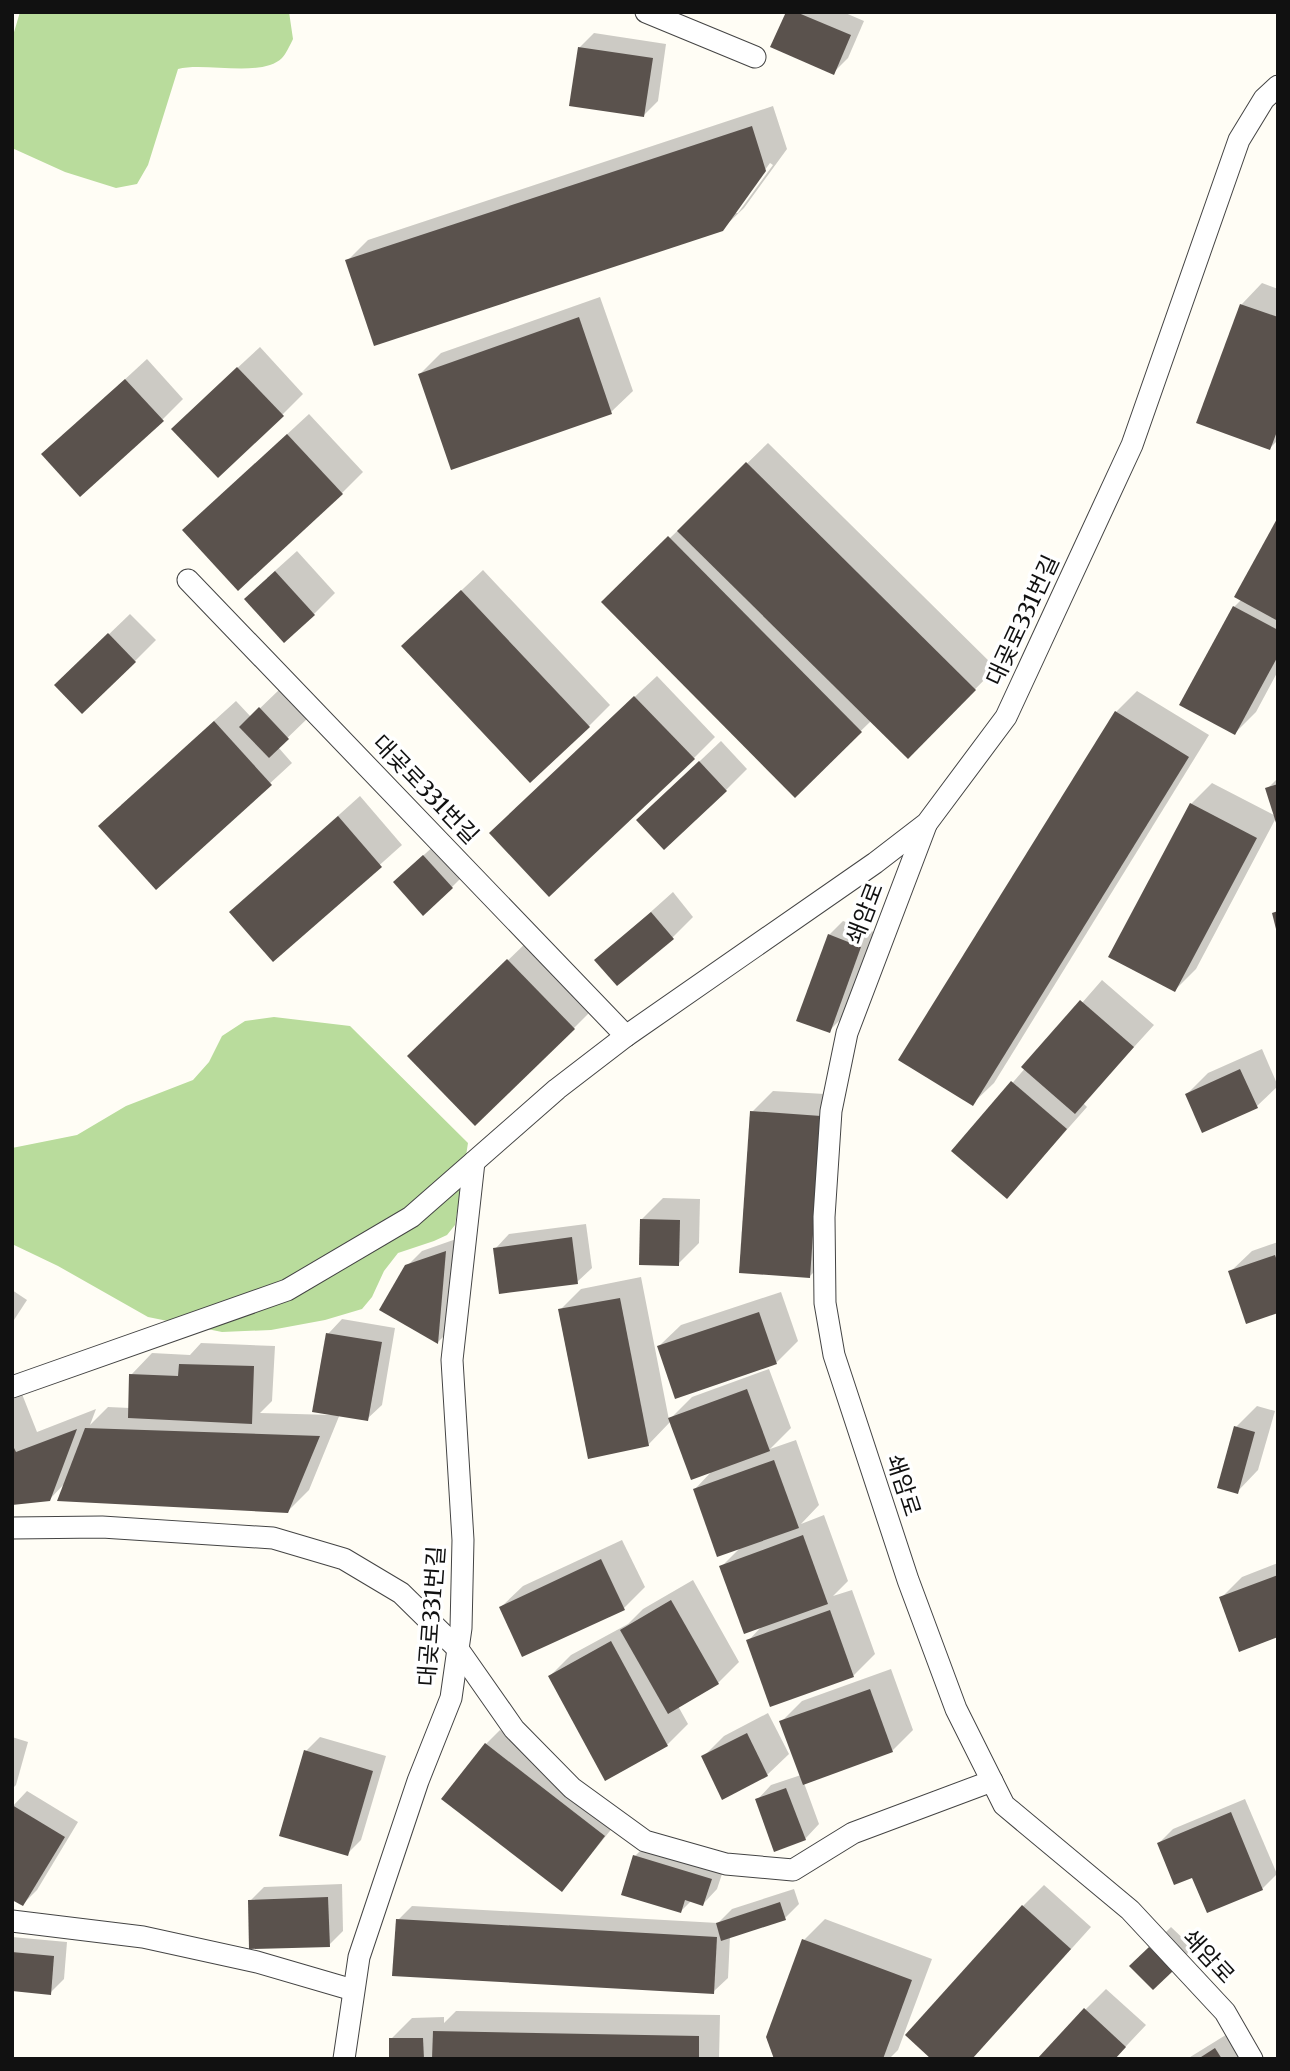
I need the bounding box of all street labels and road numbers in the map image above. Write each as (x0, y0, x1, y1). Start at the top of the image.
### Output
street label: 대곶로331번길 (979, 550, 1065, 690)
street label: 대곶로331번길 (367, 728, 485, 850)
street label: 쇄암로 (839, 878, 889, 948)
street label: 쇄암로 (880, 1450, 928, 1520)
street label: 대곶로331번길 (412, 1545, 450, 1687)
street label: 쇄암로 (1177, 1923, 1241, 1989)

